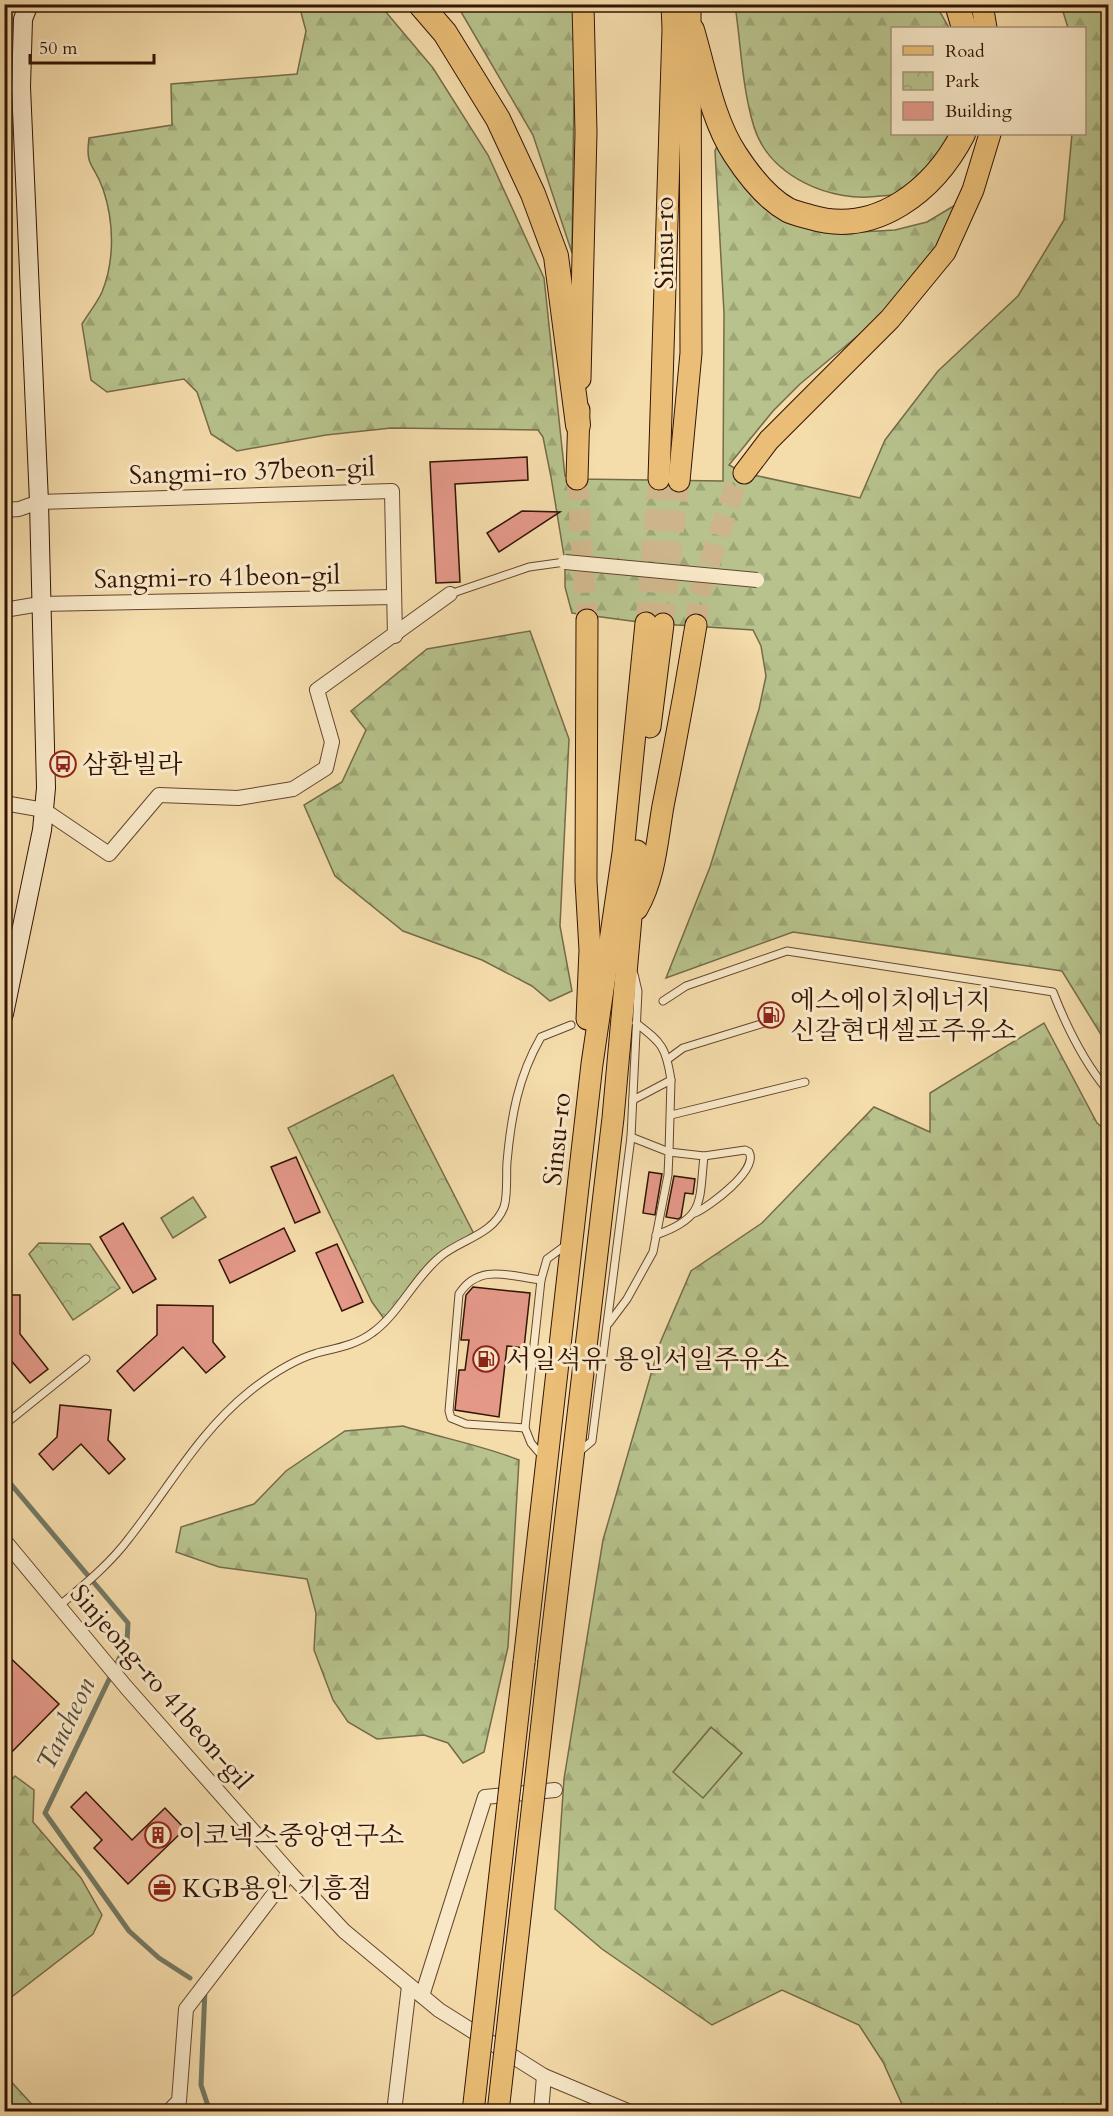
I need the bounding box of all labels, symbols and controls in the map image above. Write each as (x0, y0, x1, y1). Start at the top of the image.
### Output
scale bar (30, 27, 154, 65)
legend (891, 27, 1086, 135)
text: 50 m (39, 36, 78, 61)
text: Road (945, 39, 985, 64)
text: Park (945, 69, 980, 94)
text: Building (945, 99, 1013, 124)
street label: Sinsu-ro (647, 196, 682, 290)
street label: Sangmi-ro 37beon-gil (128, 449, 376, 493)
street label: Sangmi-ro 41beon-gil (94, 557, 341, 597)
place label: 삼환빌라 (82, 747, 183, 782)
bus stop icon: 삼환빌라 (48, 749, 78, 779)
place label: 에스에이치에너지 신갈현대셀프주유소 (790, 983, 1016, 1048)
fuel station icon: 에스에이치에너지 신갈현대셀프주유소 (756, 1000, 786, 1030)
street label: Sinsu-ro (535, 1091, 579, 1187)
place label: 서일석유 용인서일주유소 (506, 1342, 789, 1377)
fuel station icon: 서일석유 용인서일주유소 (471, 1344, 501, 1374)
street label: Sinjeong-ro 41beon-gil (62, 1577, 260, 1797)
water label: Tancheon (28, 1672, 104, 1776)
place label: 이코넥스중앙연구소 (178, 1818, 404, 1853)
building icon: 이코넥스중앙연구소 (143, 1820, 173, 1850)
place label: KGB용인 기흥점 (182, 1871, 372, 1906)
office icon: KGB용인 기흥점 (147, 1873, 177, 1903)

